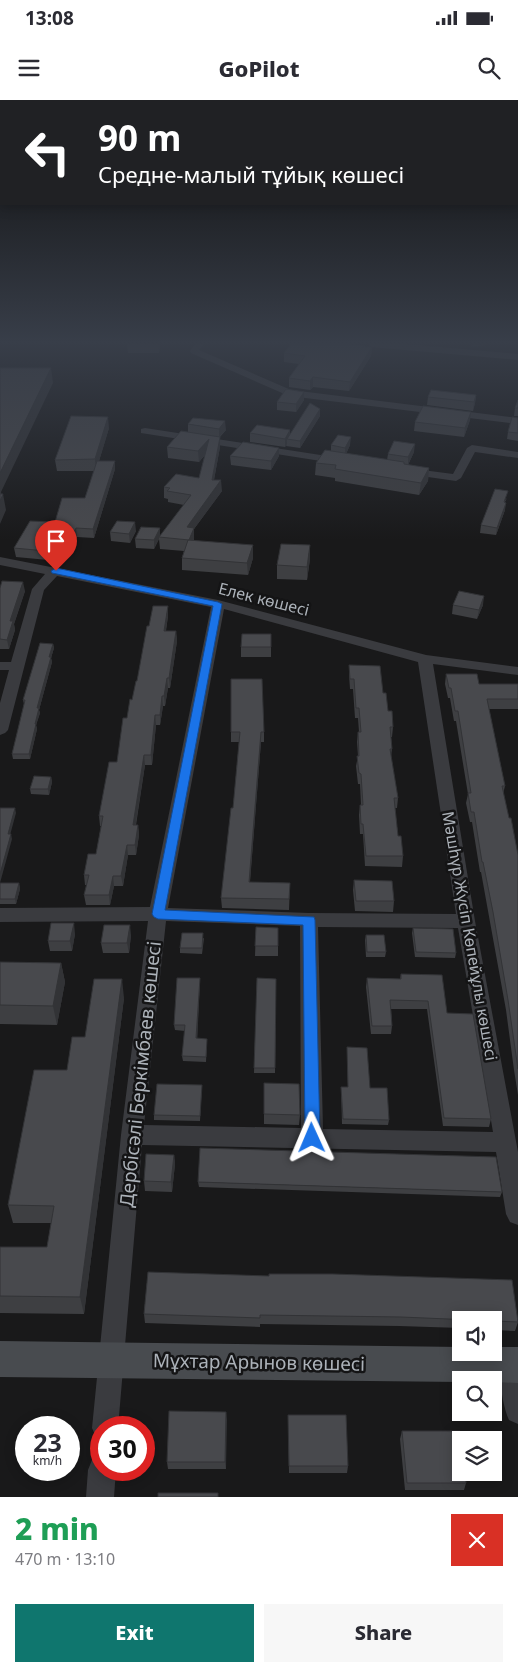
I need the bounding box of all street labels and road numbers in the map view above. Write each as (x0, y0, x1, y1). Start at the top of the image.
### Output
street label: Елек көшесі (216, 577, 312, 621)
street label: Мәшһүр Жүсіп Көпейұлы көшесі (437, 810, 503, 1062)
street label: Дербісәлі Беркімбаев көшесі (113, 940, 167, 1208)
street label: Мұхтар Арынов көшесі (153, 1347, 365, 1377)

